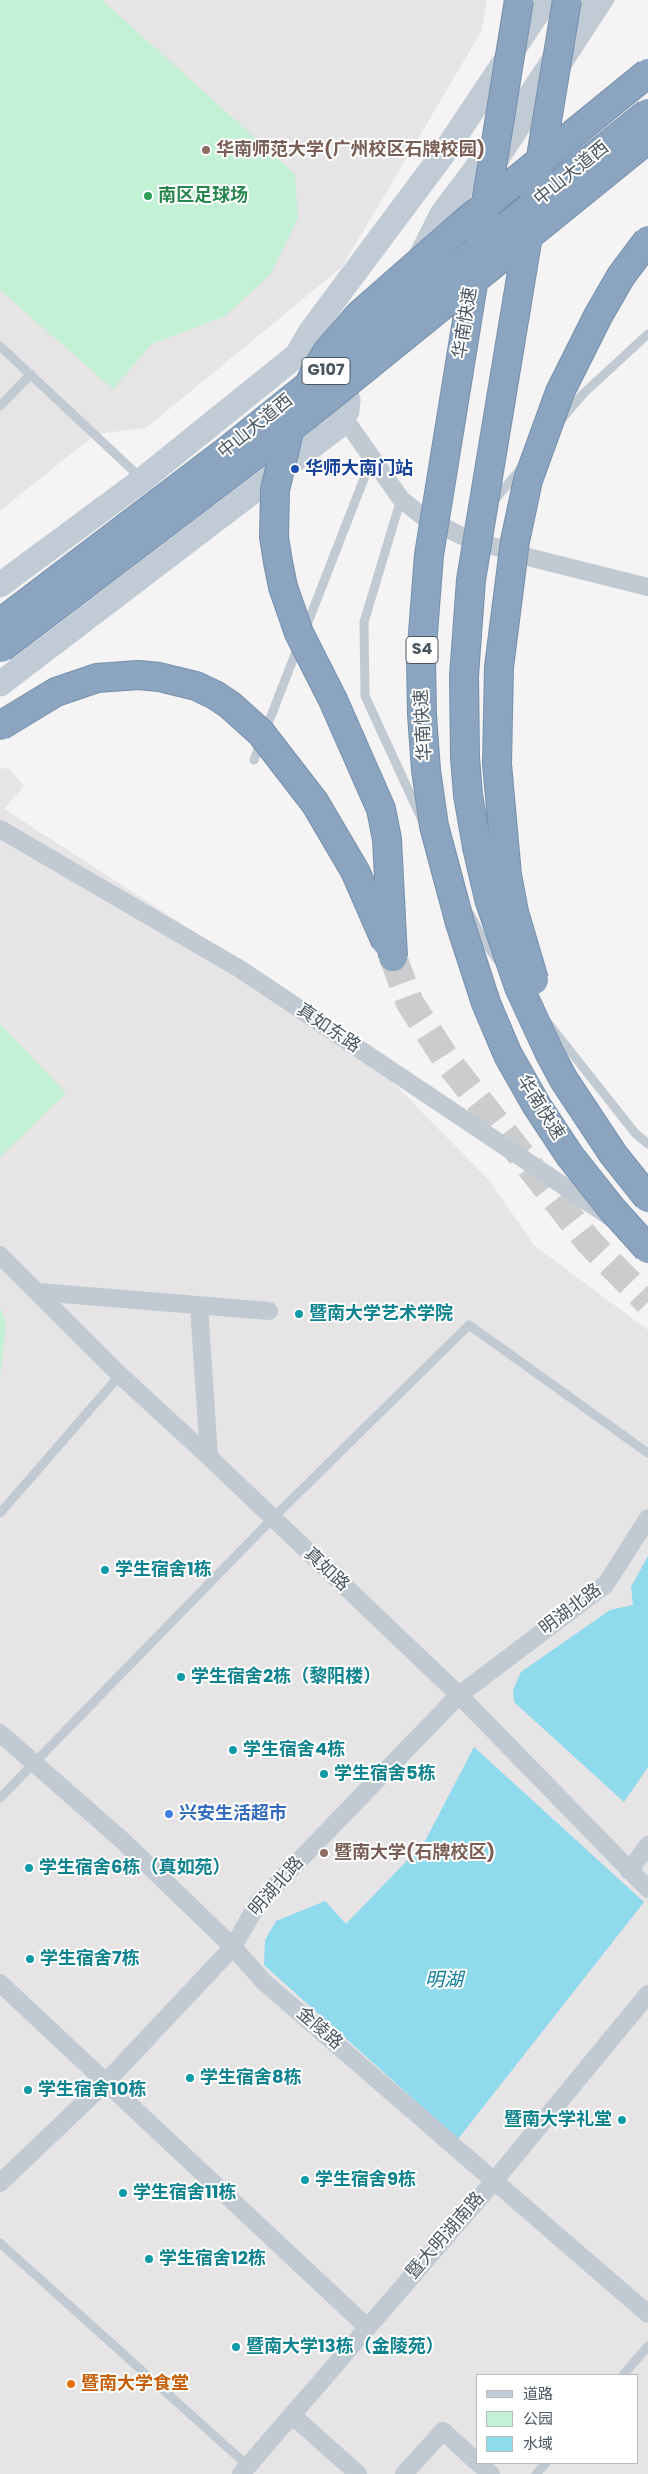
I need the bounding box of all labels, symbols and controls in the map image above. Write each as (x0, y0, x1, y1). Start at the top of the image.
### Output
street label: 中山大道西 (530, 137, 614, 211)
place label: 华南师范大学(广州校区石牌校园) (216, 139, 485, 161)
marker: 华南师范大学(广州校区石牌校园) (200, 144, 212, 156)
place label: 南区足球场 (158, 185, 248, 207)
marker: 南区足球场 (142, 190, 154, 202)
street label: 华南快速 (450, 286, 482, 360)
road number: G107 (302, 358, 350, 384)
street label: 中山大道西 (214, 390, 298, 464)
place label: 华师大南门站 (305, 458, 413, 480)
marker: 华师大南门站 (289, 463, 301, 475)
road number: S4 (406, 636, 438, 664)
street label: 华南快速 (411, 688, 437, 762)
street label: 真如东路 (292, 1000, 364, 1058)
street label: 华南快速 (512, 1072, 568, 1144)
place label: 暨南大学艺术学院 (309, 1303, 453, 1325)
marker: 暨南大学艺术学院 (293, 1308, 305, 1320)
street label: 真如路 (299, 1544, 353, 1596)
place label: 学生宿舍1栋 (115, 1559, 212, 1581)
marker: 学生宿舍1栋 (99, 1564, 111, 1576)
street label: 明湖北路 (536, 1580, 606, 1640)
place label: 学生宿舍2栋（黎阳楼） (191, 1666, 381, 1688)
marker: 学生宿舍2栋（黎阳楼） (175, 1671, 187, 1683)
place label: 学生宿舍4栋 (243, 1739, 345, 1761)
marker: 学生宿舍4栋 (227, 1744, 239, 1756)
place label: 学生宿舍5栋 (334, 1763, 436, 1785)
marker: 学生宿舍5栋 (318, 1768, 330, 1780)
place label: 兴安生活超市 (179, 1803, 287, 1825)
marker: 兴安生活超市 (163, 1808, 175, 1820)
place label: 暨南大学(石牌校区) (334, 1842, 495, 1864)
marker: 暨南大学(石牌校区) (318, 1847, 330, 1859)
street label: 明湖北路 (245, 1853, 309, 1921)
place label: 学生宿舍6栋（真如苑） (39, 1857, 230, 1879)
marker: 学生宿舍6栋（真如苑） (23, 1862, 35, 1874)
place label: 学生宿舍7栋 (40, 1948, 140, 1970)
marker: 学生宿舍7栋 (24, 1953, 36, 1965)
water label: 明湖 (425, 1970, 463, 1992)
street label: 金陵路 (292, 2003, 346, 2055)
place label: 学生宿舍8栋 (200, 2067, 302, 2089)
marker: 学生宿舍8栋 (184, 2072, 196, 2084)
place label: 学生宿舍10栋 (38, 2079, 147, 2101)
marker: 学生宿舍10栋 (22, 2084, 34, 2096)
place label: 暨南大学礼堂 (504, 2109, 612, 2131)
marker: 暨南大学礼堂 (616, 2114, 628, 2126)
place label: 学生宿舍9栋 (315, 2169, 416, 2191)
marker: 学生宿舍9栋 (299, 2174, 311, 2186)
place label: 学生宿舍11栋 (133, 2182, 237, 2204)
marker: 学生宿舍11栋 (117, 2187, 129, 2199)
street label: 暨大明湖南路 (402, 2188, 490, 2284)
place label: 学生宿舍12栋 (159, 2248, 266, 2270)
marker: 学生宿舍12栋 (143, 2253, 155, 2265)
place label: 暨南大学13栋（金陵苑） (246, 2336, 444, 2358)
marker: 暨南大学13栋（金陵苑） (230, 2341, 242, 2353)
place label: 暨南大学食堂 (81, 2373, 189, 2395)
legend (476, 2374, 638, 2464)
marker: 暨南大学食堂 (65, 2378, 77, 2390)
text: 道路 (523, 2383, 553, 2404)
text: 公园 (523, 2408, 553, 2429)
text: 水域 (523, 2433, 553, 2454)

